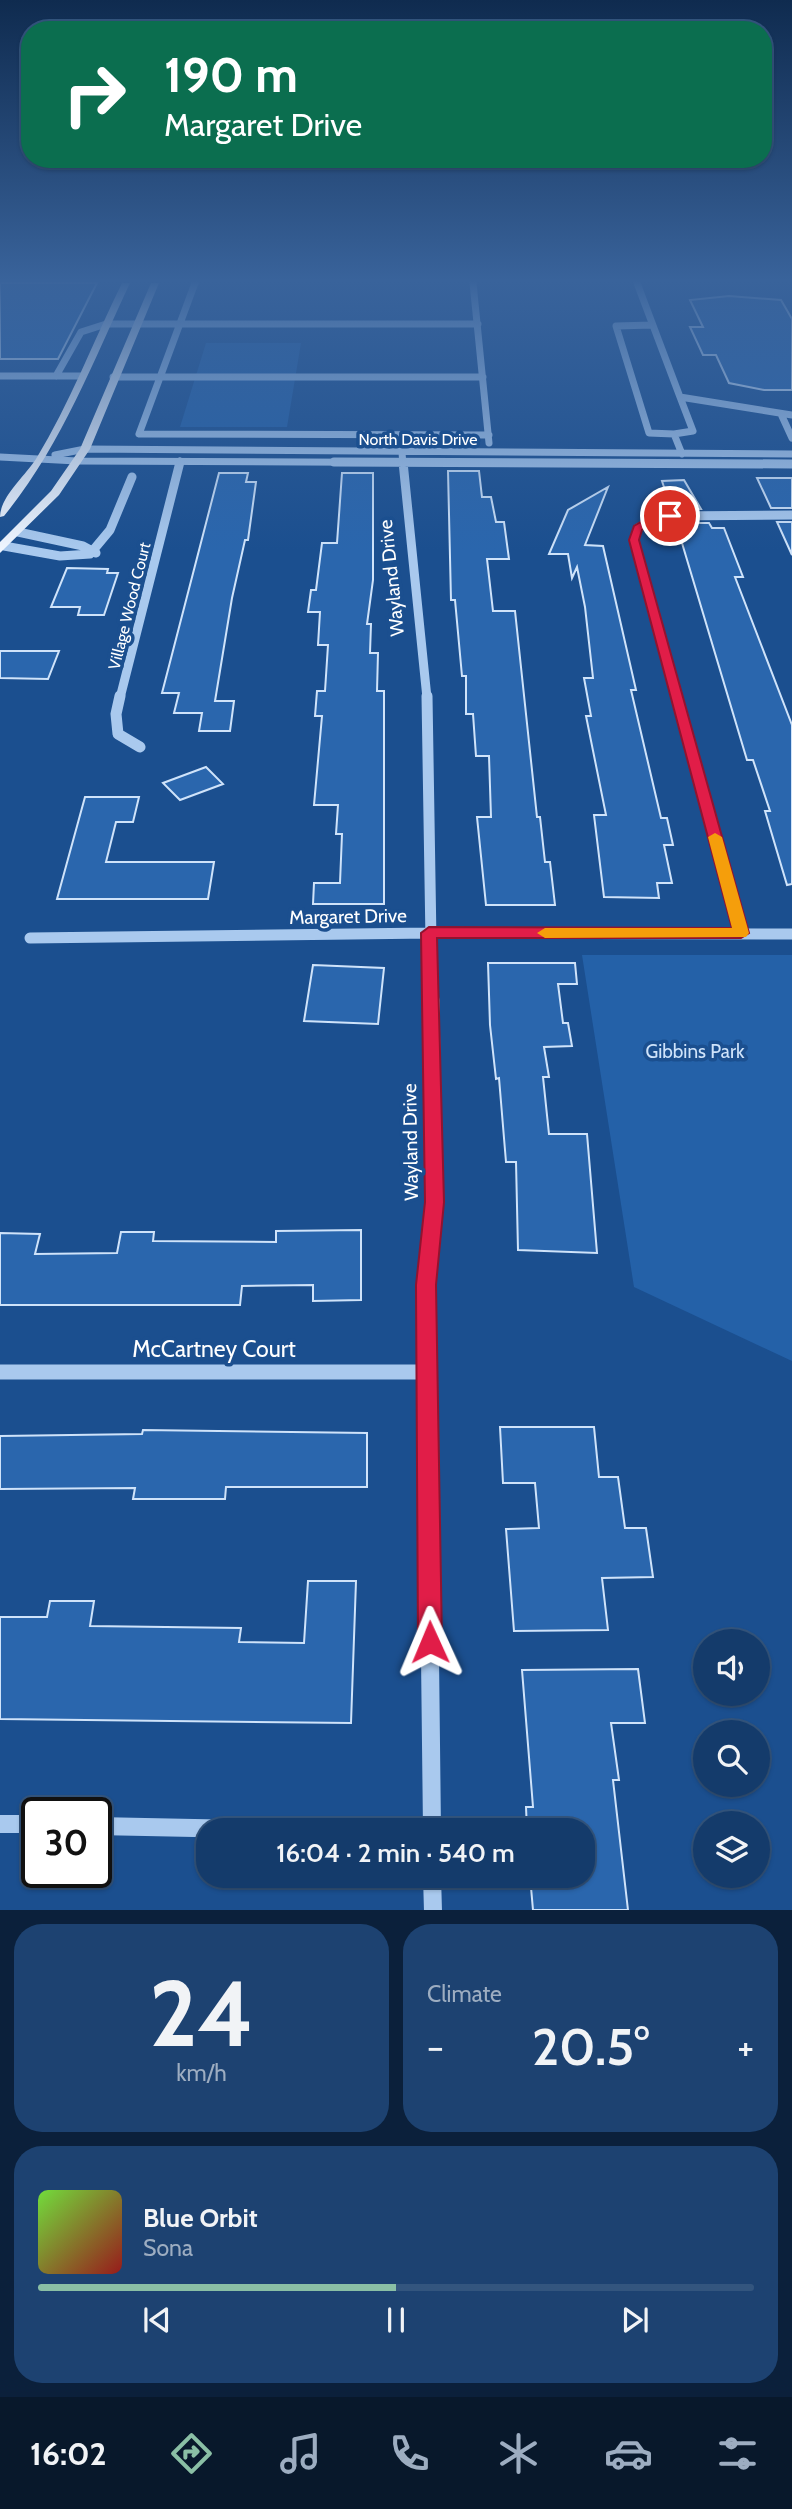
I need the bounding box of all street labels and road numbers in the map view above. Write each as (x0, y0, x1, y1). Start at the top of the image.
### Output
street label: North Davis Drive (359, 430, 477, 449)
street label: Wayland Drive (374, 518, 409, 637)
street label: Village Wood Court (104, 540, 155, 672)
street label: Margaret Drive (289, 904, 407, 929)
street label: Wayland Drive (398, 1083, 423, 1201)
street label: McCartney Court (132, 1335, 296, 1363)

